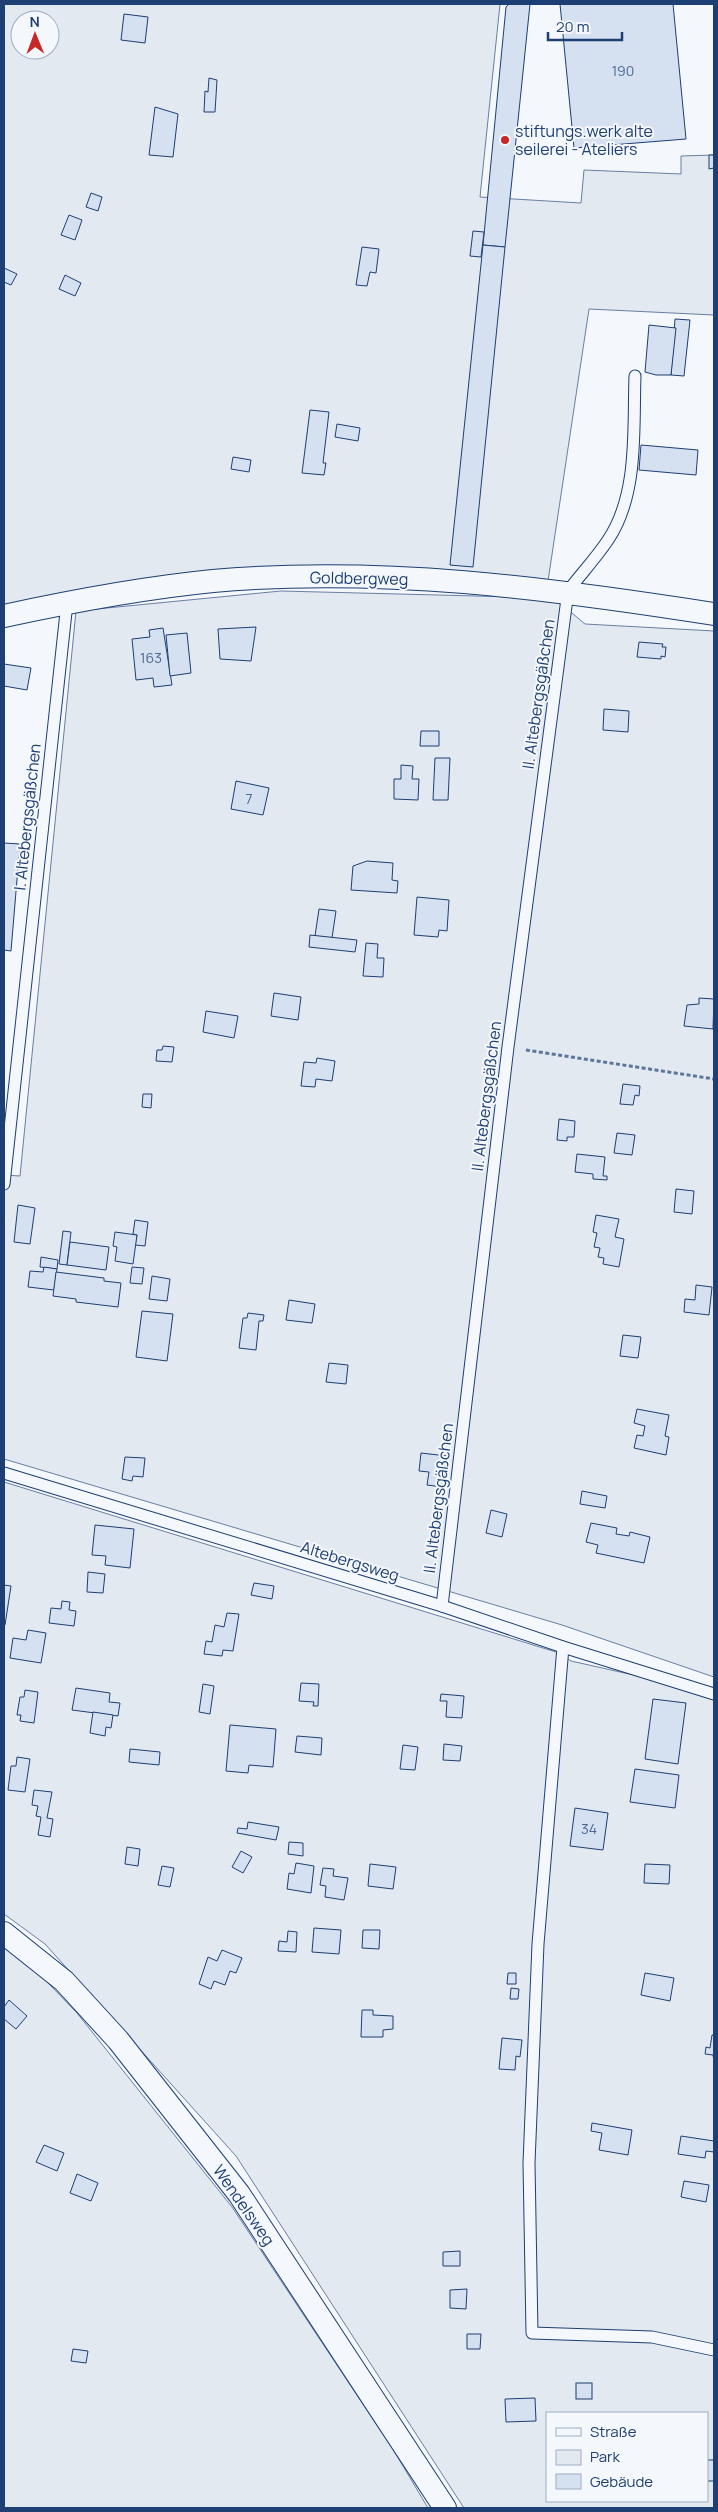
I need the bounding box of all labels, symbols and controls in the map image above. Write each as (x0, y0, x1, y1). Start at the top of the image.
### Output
north arrow (10, 10, 60, 60)
scale bar (548, 10, 622, 42)
text: N (30, 12, 40, 31)
text: 20 m (556, 16, 589, 37)
house number: 190 (612, 61, 634, 80)
place label: stiftungs.werk alte seilerei - Ateliers (515, 120, 653, 160)
marker: stiftungs.werk alte seilerei - Ateliers (499, 134, 511, 146)
street label: Goldbergweg (310, 566, 408, 590)
street label: II. Altebergsgäßchen (517, 618, 559, 770)
house number: 163 (140, 648, 162, 667)
street label: I. Altebergsgäßchen (8, 743, 46, 891)
house number: 7 (245, 789, 253, 808)
street label: II. Altebergsgäßchen (466, 1020, 506, 1172)
street label: II. Altebergsgäßchen (418, 1422, 458, 1574)
street label: Altebergsweg (298, 1536, 402, 1586)
house number: 34 (581, 1819, 597, 1838)
street label: Wendelsweg (208, 2160, 280, 2250)
legend (546, 2412, 708, 2502)
text: Straße (590, 2421, 637, 2442)
text: Park (590, 2446, 620, 2467)
text: Gebäude (590, 2471, 653, 2492)

